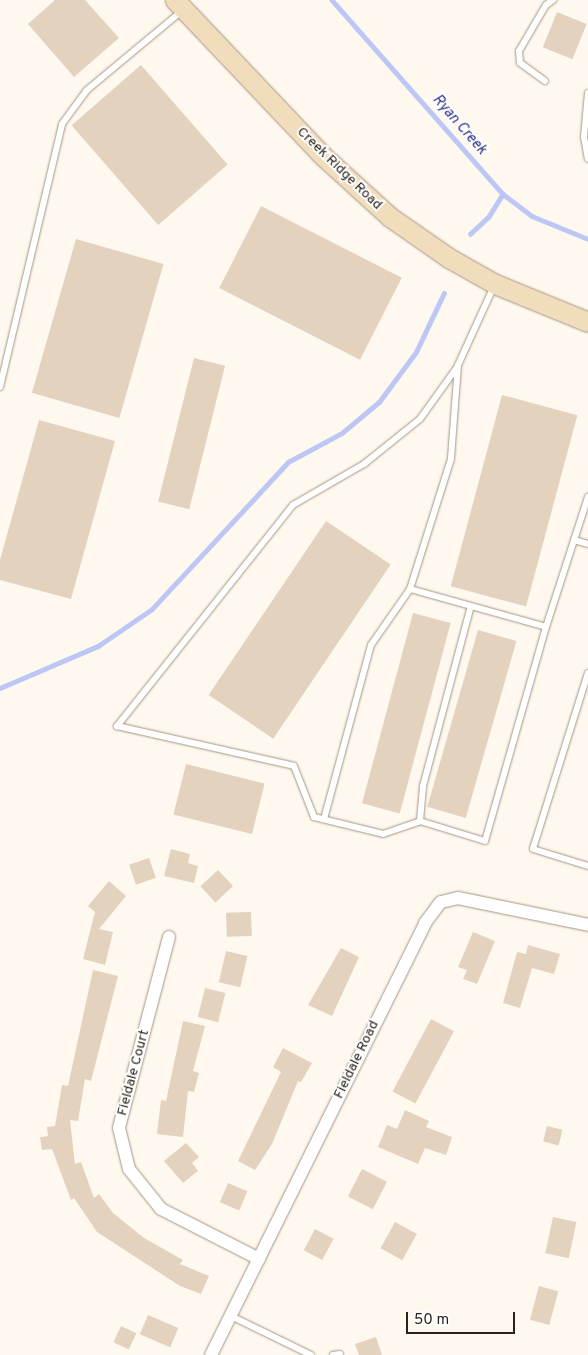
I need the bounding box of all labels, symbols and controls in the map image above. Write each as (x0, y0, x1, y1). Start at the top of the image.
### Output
water label: Ryan Creek (428, 91, 490, 159)
street label: Creek Ridge Road (293, 124, 385, 214)
street label: Fieldale Road (331, 1018, 383, 1102)
street label: Fieldale Court (114, 1028, 154, 1118)
scale bar (408, 1302, 517, 1334)
text: 50 m (414, 1311, 449, 1330)

